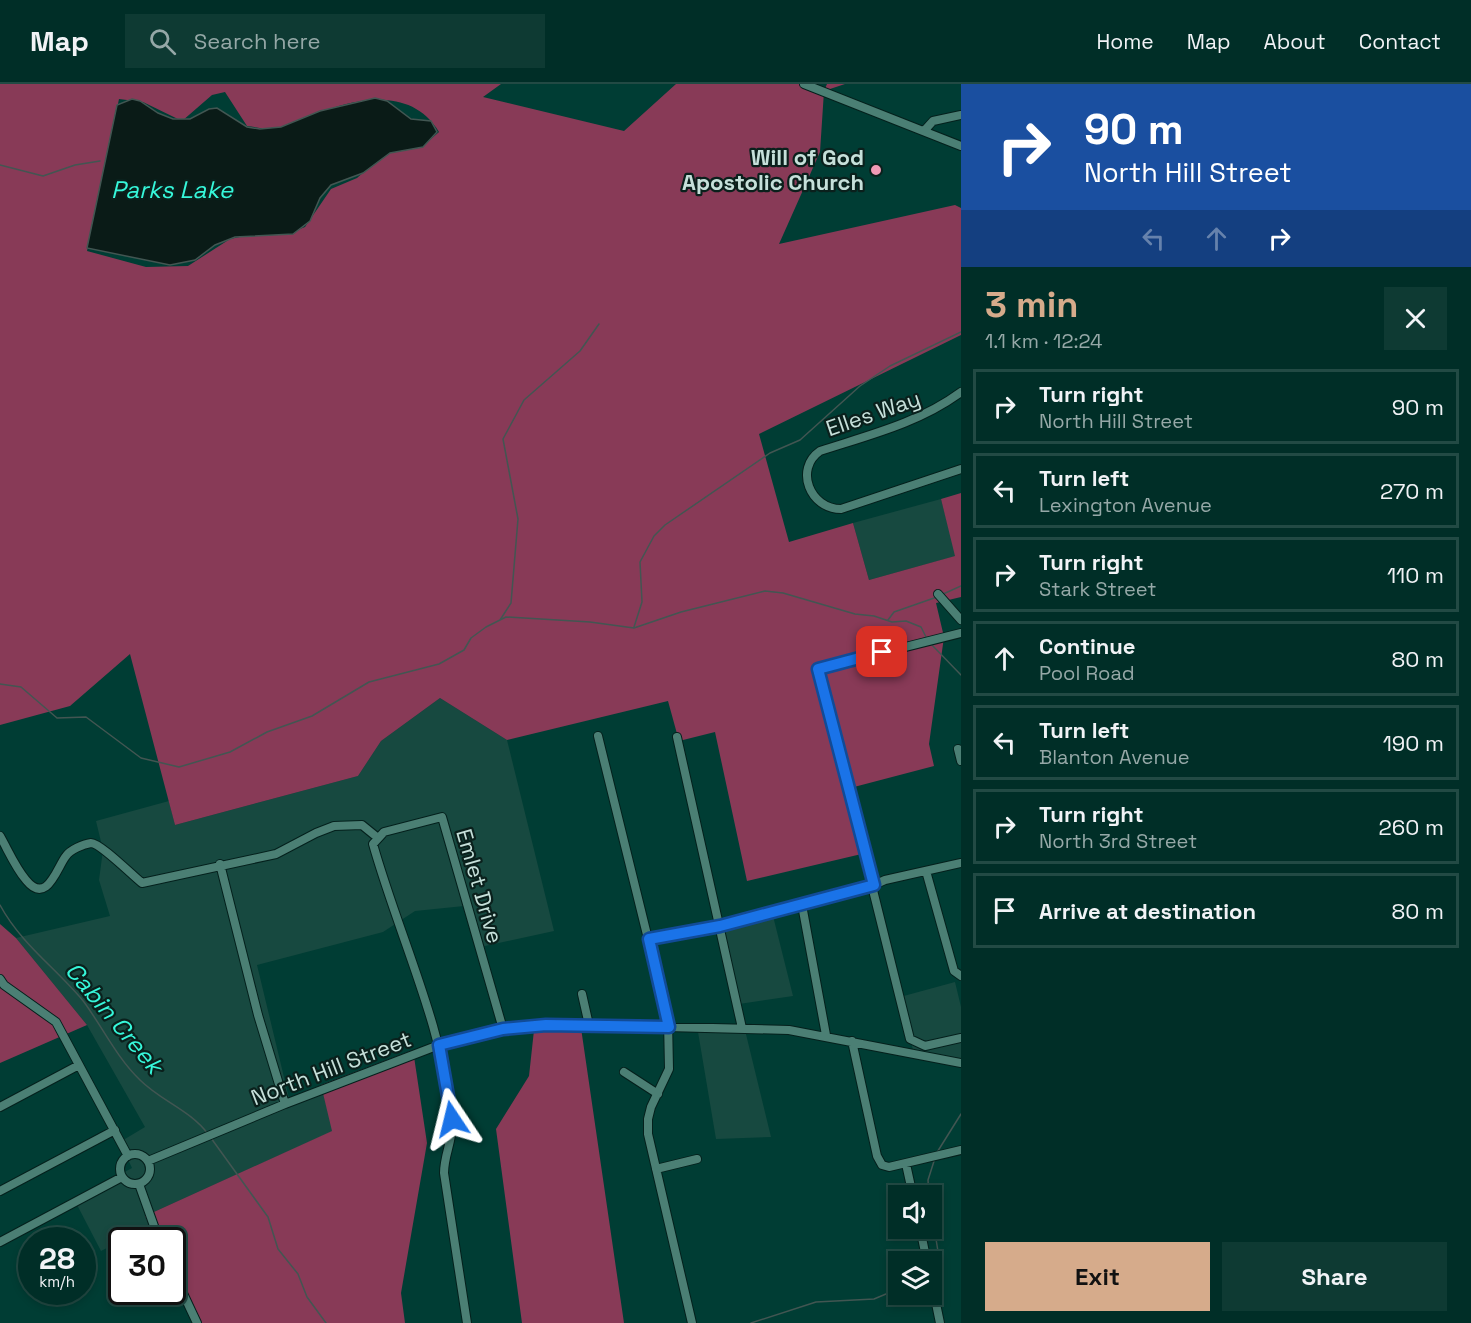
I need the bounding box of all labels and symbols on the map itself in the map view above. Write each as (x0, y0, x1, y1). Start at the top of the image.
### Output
place label: Will of God Apostolic Church (682, 143, 864, 196)
marker: Will of God Apostolic Church (869, 163, 883, 177)
water label: Parks Lake (111, 174, 234, 205)
street label: Elles Way (822, 384, 924, 442)
pin (856, 626, 907, 677)
street label: Emlet Drive (450, 826, 510, 946)
water label: Cabin Creek (59, 955, 172, 1082)
street label: North Hill Street (247, 1025, 415, 1111)
position arrow (420, 1087, 484, 1151)
speed limit sign: 30 (108, 1227, 186, 1305)

